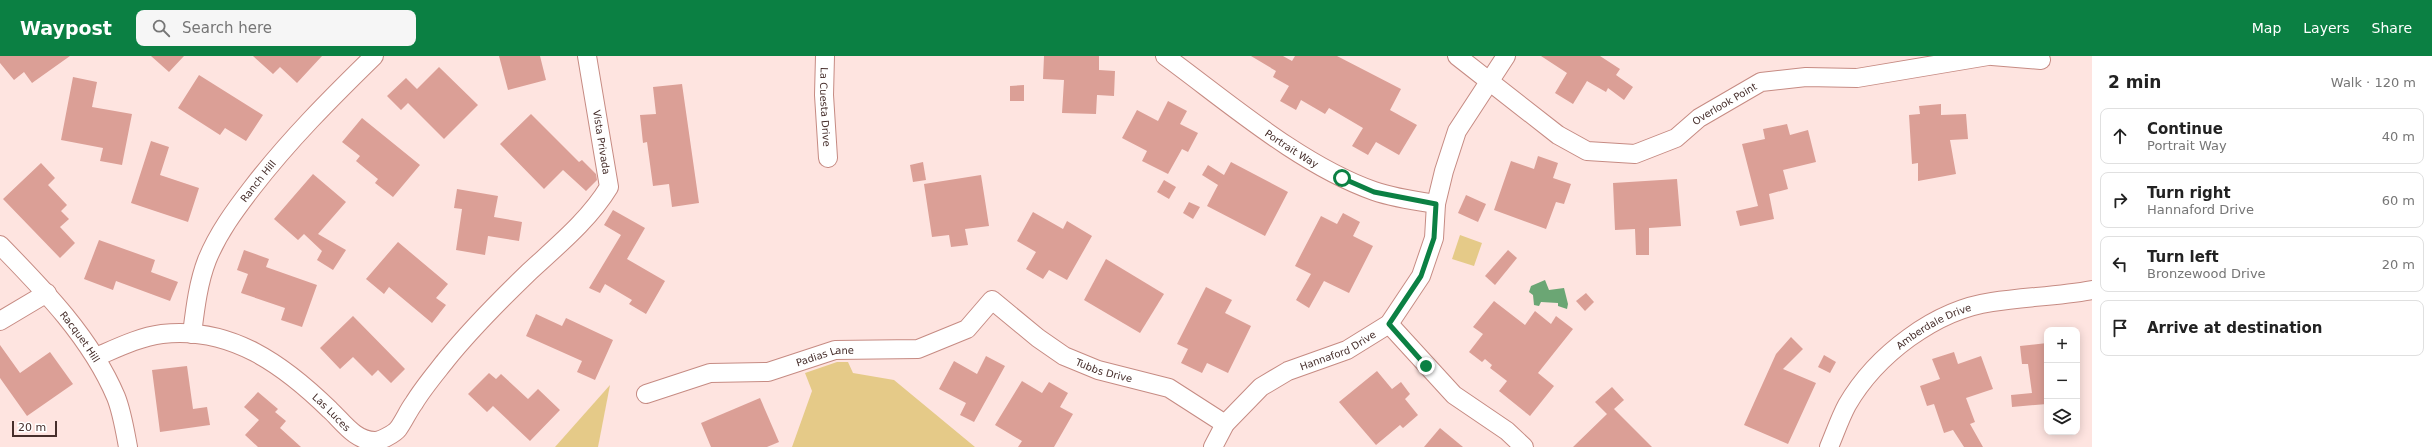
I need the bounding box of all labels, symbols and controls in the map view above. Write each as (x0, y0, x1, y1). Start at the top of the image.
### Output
search box (136, 10, 416, 46)
text: Waypost (20, 17, 112, 39)
icon: search (150, 17, 172, 39)
text: Search here (182, 19, 272, 37)
text: Map (2252, 20, 2281, 36)
text: Layers (2303, 20, 2350, 36)
text: Share (2372, 20, 2412, 36)
street label: La Cuesta Drive (818, 67, 832, 147)
text: 2 min (2108, 72, 2161, 92)
text: Walk · 120 m (2331, 75, 2416, 90)
street label: Overlook Point (1690, 81, 1759, 127)
street label: Vista Privada (591, 109, 612, 175)
text: Continue (2147, 120, 2223, 138)
icon: ahead (2109, 125, 2131, 147)
street label: Portrait Way (1263, 128, 1320, 170)
text: 40 m (2382, 129, 2415, 144)
text: Portrait Way (2147, 138, 2227, 153)
street label: Ranch Hill (238, 158, 278, 204)
route start (1333, 169, 1351, 187)
text: Turn right (2147, 184, 2231, 202)
icon: right (2109, 189, 2131, 211)
text: 60 m (2382, 193, 2415, 208)
text: Hannaford Drive (2147, 202, 2254, 217)
text: Turn left (2147, 248, 2219, 266)
icon: left (2109, 253, 2131, 275)
text: 20 m (2382, 257, 2415, 272)
text: Bronzewood Drive (2147, 266, 2266, 281)
street label: Amberdale Drive (1894, 302, 1973, 352)
street label: Racquet Hill (58, 309, 102, 364)
icon: arrive (2109, 317, 2131, 339)
text: Arrive at destination (2147, 319, 2322, 337)
map controls (2044, 327, 2080, 435)
button: + (2044, 327, 2080, 363)
street label: Hannaford Drive (1298, 329, 1378, 372)
street label: Padias Lane (795, 345, 854, 368)
street label: Tubbs Drive (1073, 356, 1133, 384)
route end (1417, 357, 1435, 375)
button: − (2044, 363, 2080, 399)
street label: Las Luces (310, 391, 352, 434)
button: layers (2044, 399, 2080, 435)
scale bar (12, 419, 57, 438)
text: 20 m (18, 421, 46, 434)

